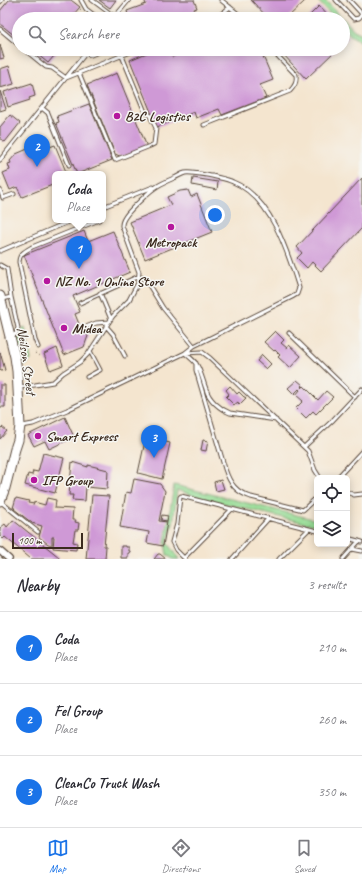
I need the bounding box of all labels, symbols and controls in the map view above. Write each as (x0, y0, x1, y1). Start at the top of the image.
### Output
search box (12, 12, 350, 56)
icon: search (26, 23, 48, 45)
text: Search here (58, 25, 119, 44)
place label: B2C Logistics (125, 108, 192, 125)
marker: B2C Logistics (112, 111, 122, 121)
pin: 2 (24, 134, 50, 167)
popup (52, 171, 106, 223)
text: Coda (67, 180, 91, 199)
text: Place (67, 199, 89, 215)
your location (205, 205, 225, 225)
marker: Metropack (166, 222, 176, 232)
place label: Metropack (145, 234, 198, 251)
pin: 1 (66, 236, 92, 269)
place label: NZ No. 1 Online Store (55, 273, 165, 290)
marker: NZ No. 1 Online Store (42, 276, 52, 286)
place label: Midea (72, 320, 102, 337)
marker: Midea (59, 323, 69, 333)
street label: Neilson Street (13, 326, 40, 398)
pin: 3 (141, 425, 167, 458)
place label: Smart Express (46, 428, 120, 445)
marker: Smart Express (33, 431, 43, 441)
place label: IFP Group (42, 472, 94, 489)
marker: IFP Group (29, 475, 39, 485)
map controls (314, 475, 350, 547)
button: locate (314, 475, 350, 511)
button: layers (314, 511, 350, 547)
scale bar (12, 531, 83, 550)
text: 100 m (18, 533, 42, 547)
text: Nearby (16, 575, 59, 596)
text: 3 results (308, 577, 346, 593)
text: Coda (54, 630, 79, 649)
text: 1 (26, 640, 32, 656)
text: 210 m (318, 640, 346, 656)
text: Place (54, 649, 77, 665)
text: Fel Group (54, 702, 102, 721)
text: 2 (26, 712, 32, 728)
text: 260 m (318, 712, 346, 728)
text: Place (54, 721, 77, 737)
text: CleanCo Truck Wash (54, 774, 159, 793)
text: 3 (26, 784, 32, 800)
text: 350 m (318, 784, 346, 800)
text: Place (54, 793, 77, 809)
tab: Map (47, 837, 69, 875)
tab: Directions (162, 837, 200, 875)
tab: Saved (293, 837, 315, 875)

